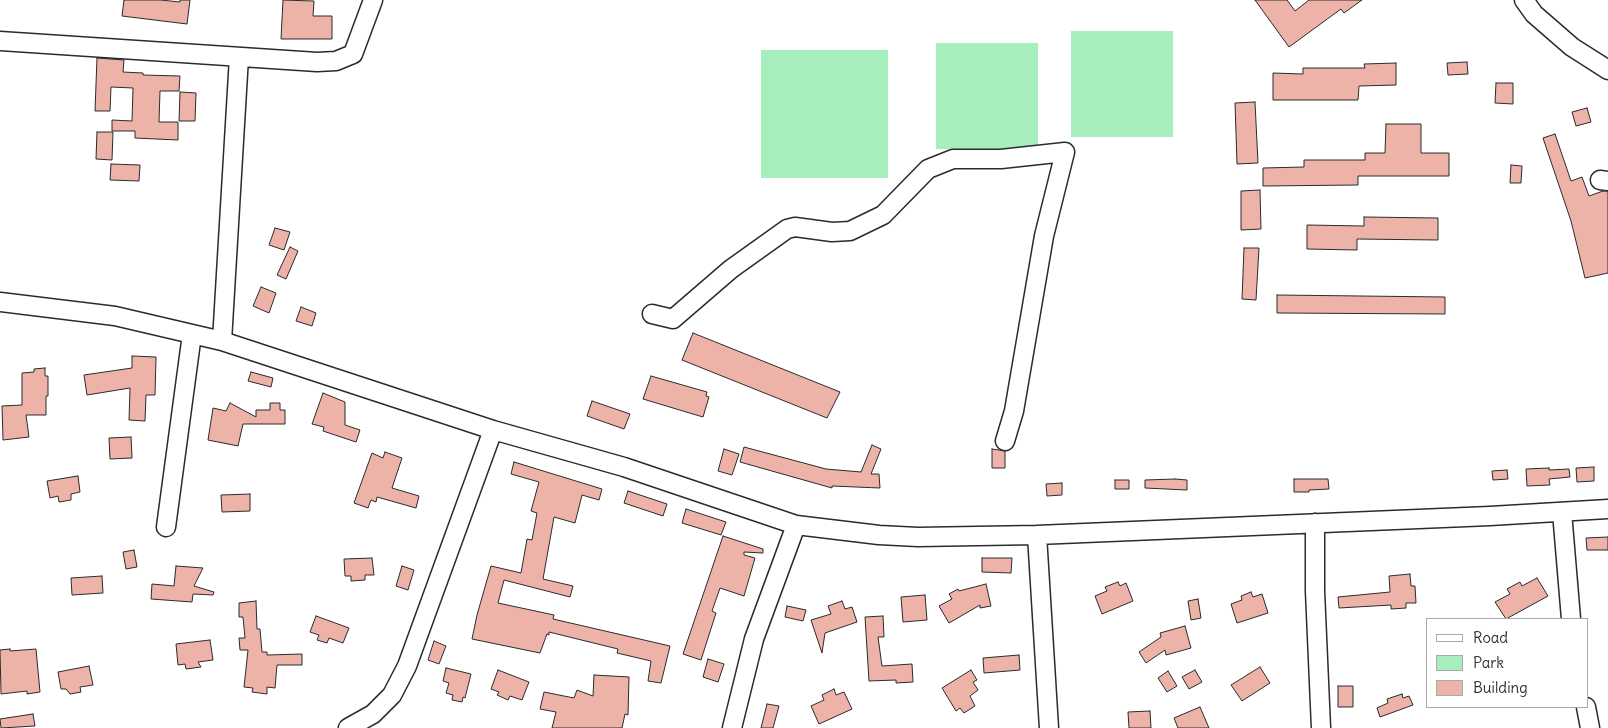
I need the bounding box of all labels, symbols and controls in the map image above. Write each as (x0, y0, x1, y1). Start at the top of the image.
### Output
legend (1426, 618, 1588, 708)
text: Road (1473, 628, 1508, 647)
text: Park (1473, 653, 1504, 672)
text: Building (1473, 678, 1528, 697)

